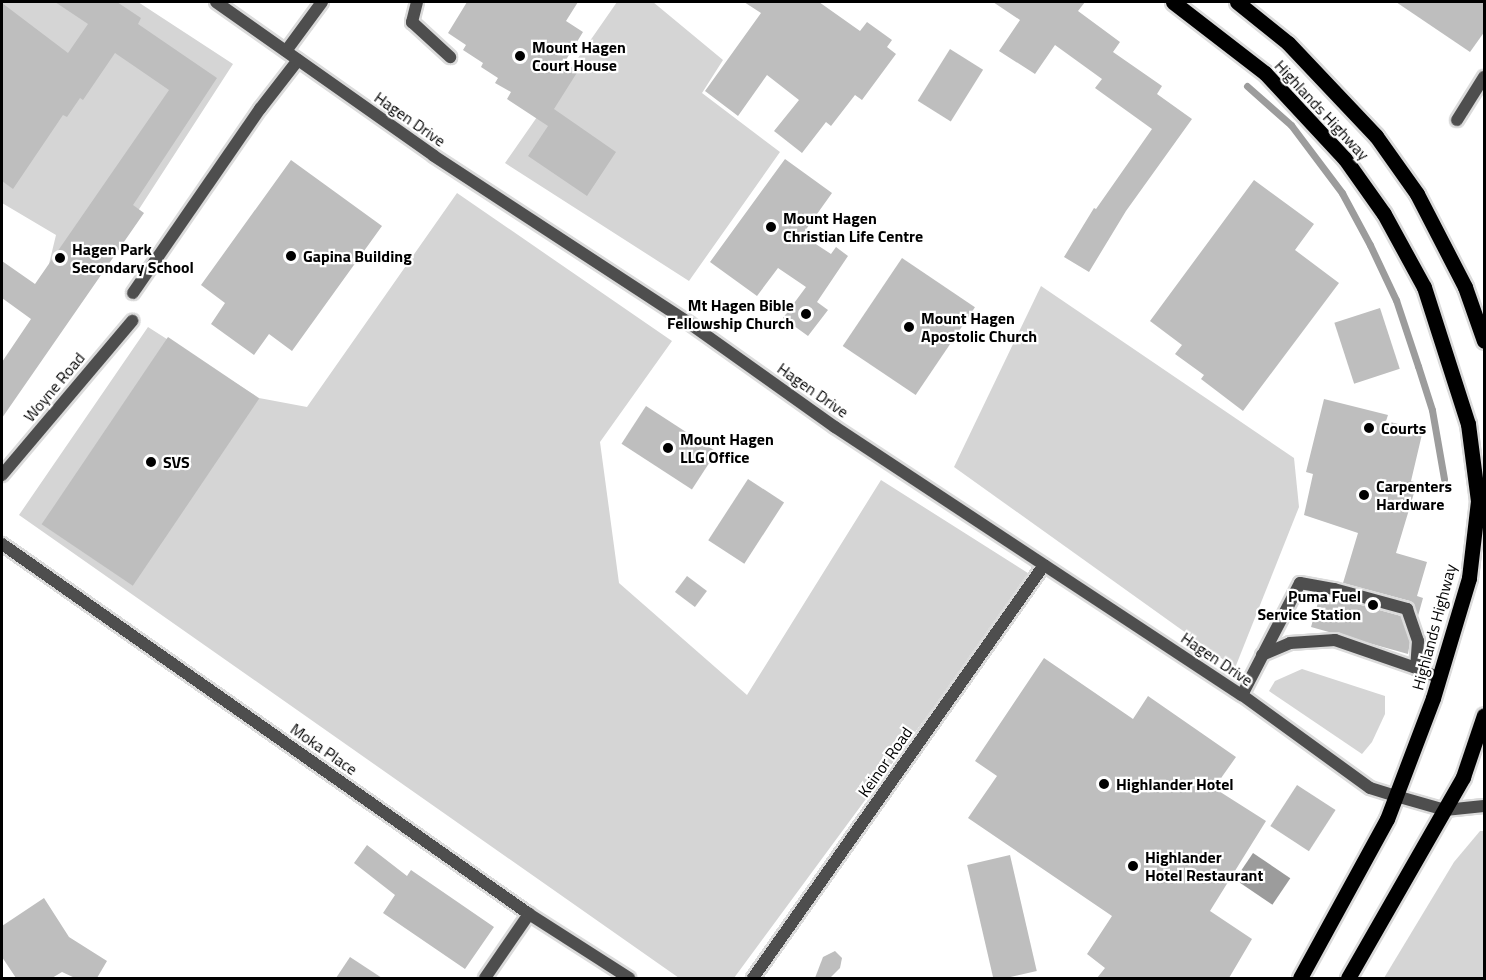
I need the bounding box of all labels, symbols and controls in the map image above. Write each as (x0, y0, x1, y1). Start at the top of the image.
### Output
place label: Mount Hagen Court House (532, 37, 626, 75)
marker: Mount Hagen Court House (513, 49, 527, 63)
street label: Highlands Highway (1271, 56, 1373, 164)
street label: Hagen Drive (371, 88, 449, 150)
place label: Mount Hagen Christian Life Centre (783, 208, 923, 246)
marker: Mount Hagen Christian Life Centre (764, 220, 778, 234)
place label: Hagen Park Secondary School (72, 239, 194, 277)
place label: Gapina Building (303, 246, 412, 266)
marker: Gapina Building (284, 249, 298, 263)
marker: Hagen Park Secondary School (53, 251, 67, 265)
place label: Mt Hagen Bible Fellowship Church (667, 295, 794, 333)
marker: Mt Hagen Bible Fellowship Church (799, 307, 813, 321)
place label: Mount Hagen Apostolic Church (921, 308, 1037, 346)
marker: Mount Hagen Apostolic Church (902, 320, 916, 334)
street label: Woyne Road (19, 348, 89, 426)
street label: Hagen Drive (774, 359, 852, 421)
place label: Courts (1381, 418, 1426, 438)
marker: Courts (1362, 421, 1376, 435)
place label: Mount Hagen LLG Office (680, 429, 774, 467)
marker: Mount Hagen LLG Office (661, 441, 675, 455)
place label: SVS (163, 452, 190, 472)
marker: SVS (144, 455, 158, 469)
place label: Carpenters Hardware (1376, 476, 1452, 514)
marker: Carpenters Hardware (1357, 488, 1371, 502)
street label: Highlands Highway (1408, 562, 1460, 692)
place label: Puma Fuel Service Station (1257, 586, 1361, 624)
marker: Puma Fuel Service Station (1366, 598, 1380, 612)
street label: Hagen Drive (1178, 628, 1256, 690)
street label: Moka Place (287, 719, 361, 779)
street label: Keinor Road (854, 723, 916, 801)
place label: Highlander Hotel (1116, 774, 1234, 794)
marker: Highlander Hotel (1097, 777, 1111, 791)
place label: Highlander Hotel Restaurant (1145, 847, 1263, 885)
marker: Highlander Hotel Restaurant (1126, 859, 1140, 873)

